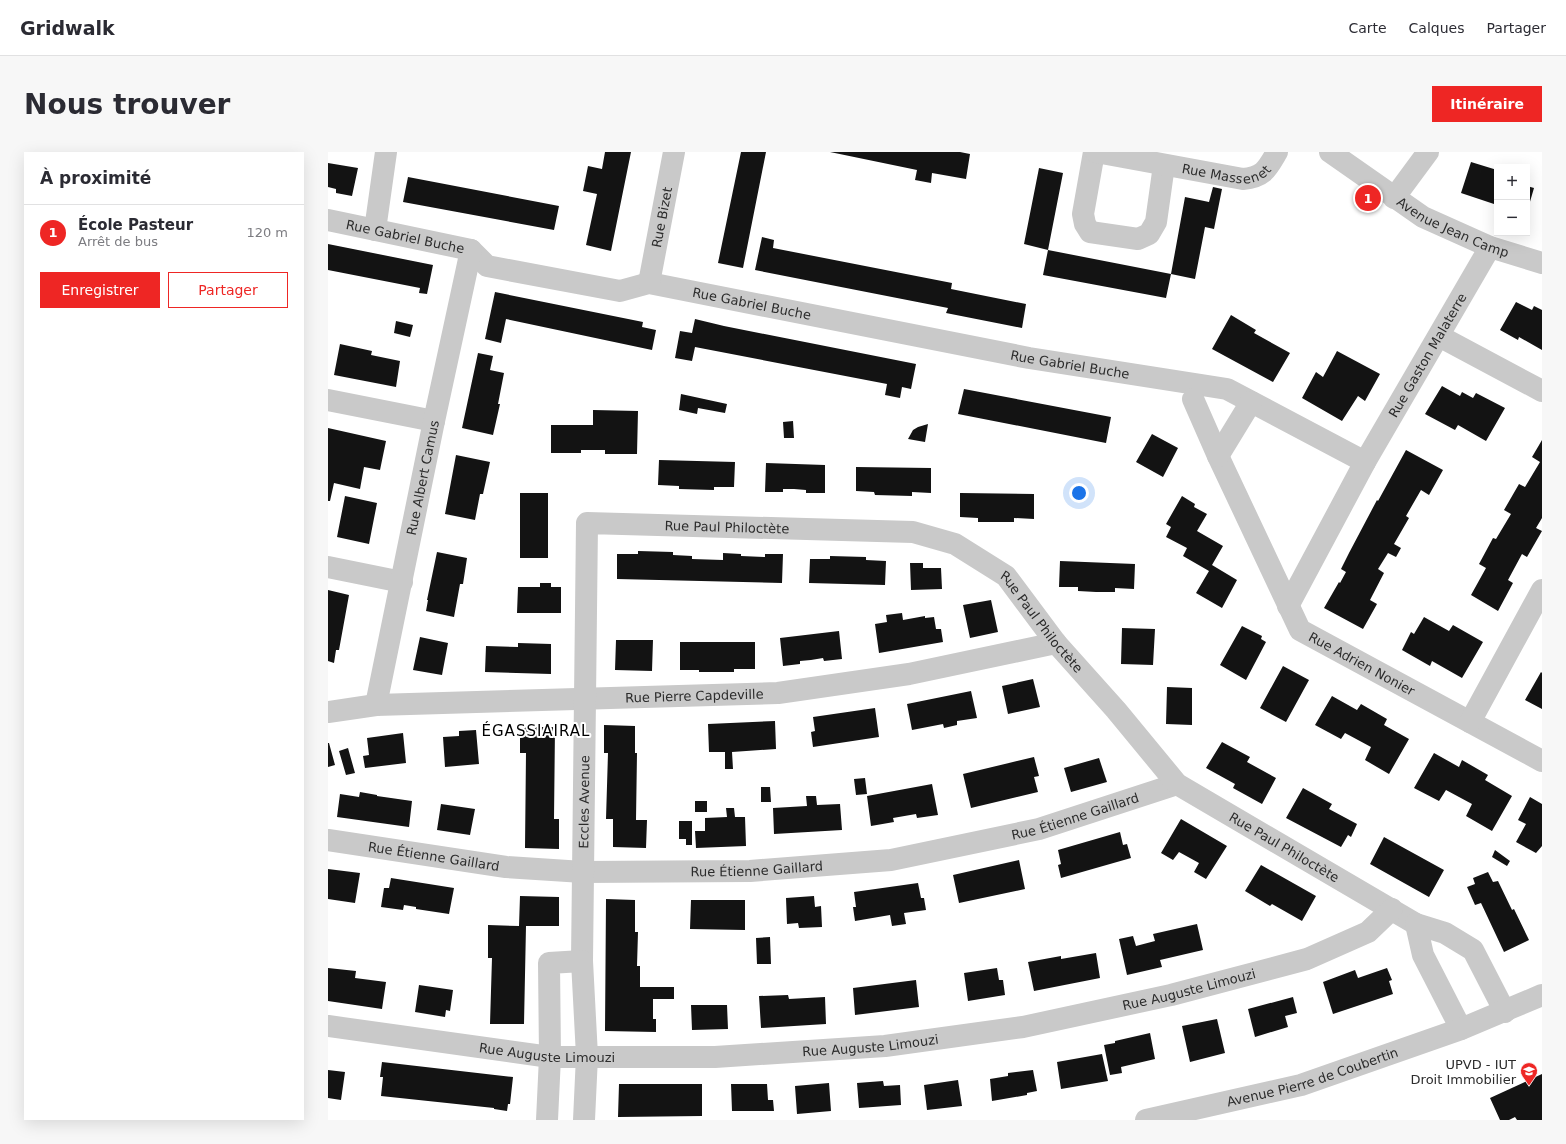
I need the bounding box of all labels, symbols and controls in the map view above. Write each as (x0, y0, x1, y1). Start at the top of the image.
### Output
text: Gridwalk (20, 17, 115, 39)
text: Carte (1348, 20, 1387, 36)
text: Calques (1409, 20, 1465, 36)
text: Partager (1487, 20, 1546, 36)
button: Itinéraire (1432, 86, 1542, 122)
text: Nous trouver (24, 88, 230, 121)
street label: Rue Massenet (1181, 161, 1274, 187)
map controls (1494, 164, 1530, 236)
button: + (1494, 164, 1530, 200)
text: À proximité (40, 168, 151, 188)
pin: 1 (1355, 183, 1381, 213)
street label: Rue Bizet (649, 186, 675, 249)
street label: Avenue Jean Camp (1394, 194, 1511, 260)
button: − (1494, 200, 1530, 236)
text: École Pasteur (78, 216, 193, 234)
street label: Rue Gabriel Buche (345, 217, 466, 256)
text: 1 (48, 225, 58, 240)
text: 120 m (246, 225, 288, 240)
text: Arrêt de bus (78, 234, 158, 249)
button: Enregistrer (40, 272, 160, 308)
button: Partager (168, 272, 288, 308)
street label: Rue Gabriel Buche (691, 285, 812, 323)
street label: Rue Gaston Malaterre (1386, 290, 1470, 420)
street label: Rue Gabriel Buche (1009, 348, 1131, 382)
street label: Rue Albert Camus (404, 419, 442, 537)
your location (1069, 483, 1089, 503)
street label: Rue Paul Philoctète (664, 518, 789, 537)
street label: Rue Paul Philoctète (998, 568, 1086, 676)
street label: Rue Adrien Nonier (1306, 629, 1418, 699)
street label: Rue Pierre Capdeville (625, 686, 764, 706)
district label: ÉGASSIAIRAL (482, 721, 590, 740)
street label: Eccles Avenue (576, 755, 592, 849)
street label: Rue Étienne Gaillard (1010, 790, 1141, 843)
street label: Rue Paul Philoctète (1227, 809, 1342, 885)
street label: Rue Étienne Gaillard (367, 839, 500, 874)
street label: Rue Étienne Gaillard (690, 858, 824, 879)
street label: Rue Auguste Limouzi (1121, 966, 1257, 1013)
street label: Rue Auguste Limouzi (802, 1032, 939, 1059)
street label: Rue Auguste Limouzi (478, 1040, 615, 1065)
street label: Avenue Pierre de Coubertin (1225, 1045, 1400, 1110)
place label: UPVD - IUT Droit Immobilier (1411, 1057, 1517, 1087)
school or university icon: UPVD - IUT Droit Immobilier (1519, 1061, 1539, 1086)

